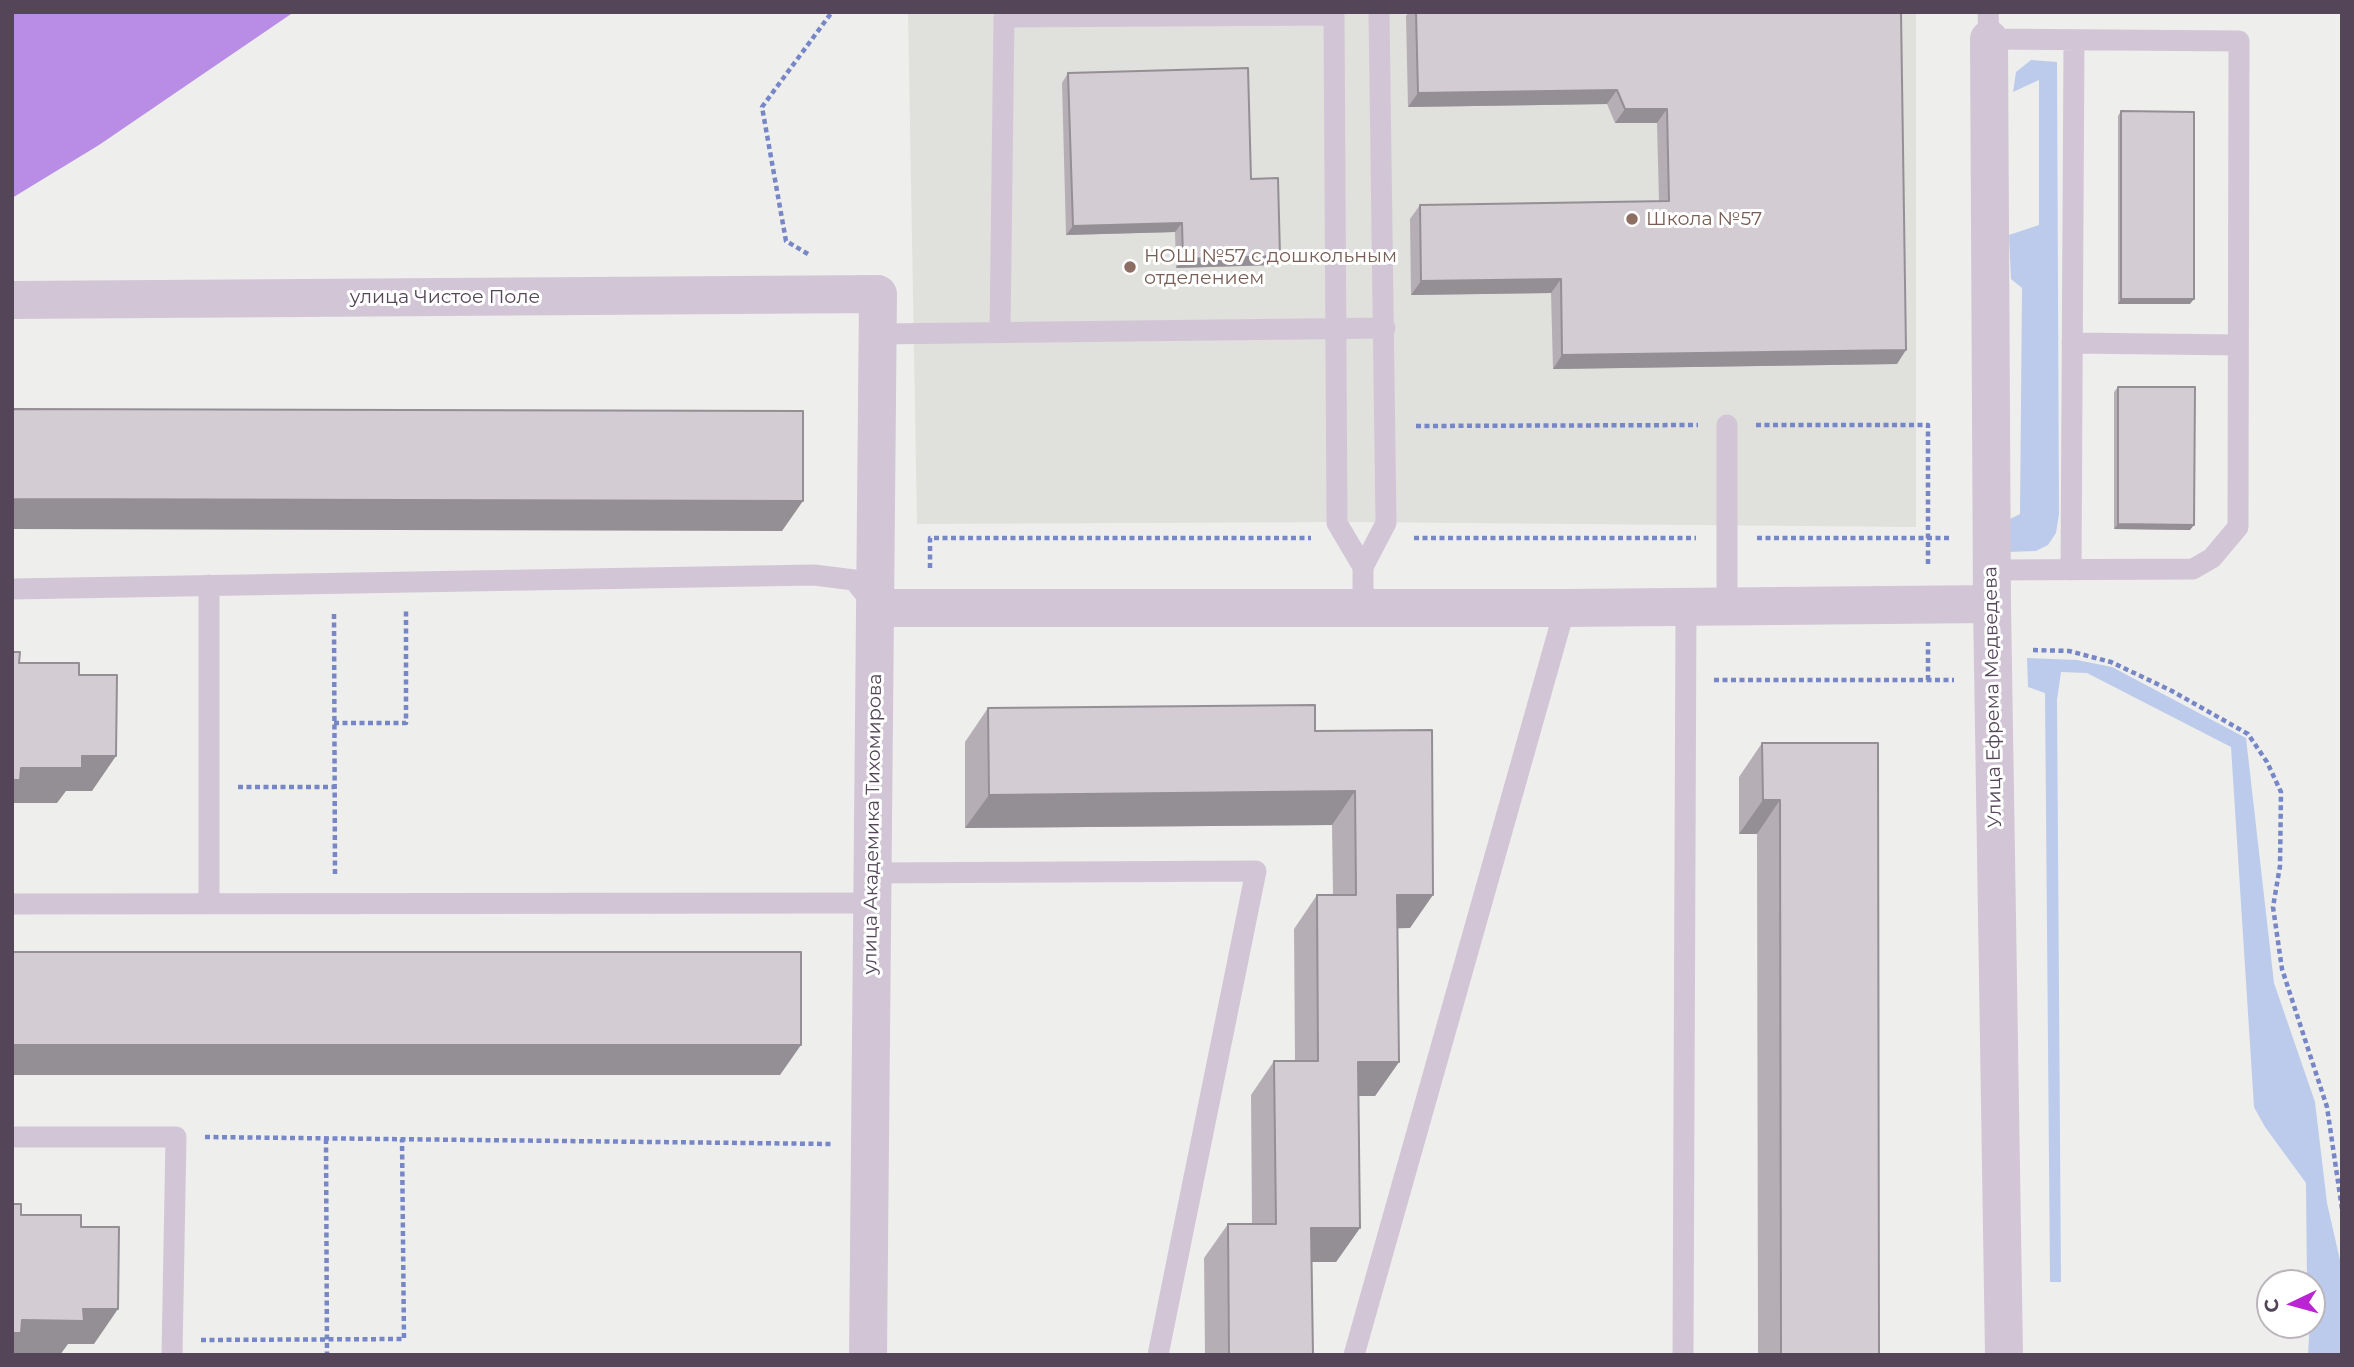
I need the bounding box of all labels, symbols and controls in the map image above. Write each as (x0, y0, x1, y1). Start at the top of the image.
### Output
place label: Школа №57 (1646, 208, 1762, 230)
marker: Школа №57 (1624, 211, 1640, 227)
place label: НОШ №57 с дошкольным отделением (1144, 245, 1397, 289)
marker: НОШ №57 с дошкольным отделением (1122, 259, 1138, 275)
street label: улица Чистое Поле (350, 286, 540, 308)
street label: Улица Ефрема Медведева (1979, 566, 2007, 828)
street label: улица Академика Тихомирова (859, 673, 887, 975)
north arrow (2256, 1269, 2326, 1339)
text: С (2260, 1298, 2284, 1314)

